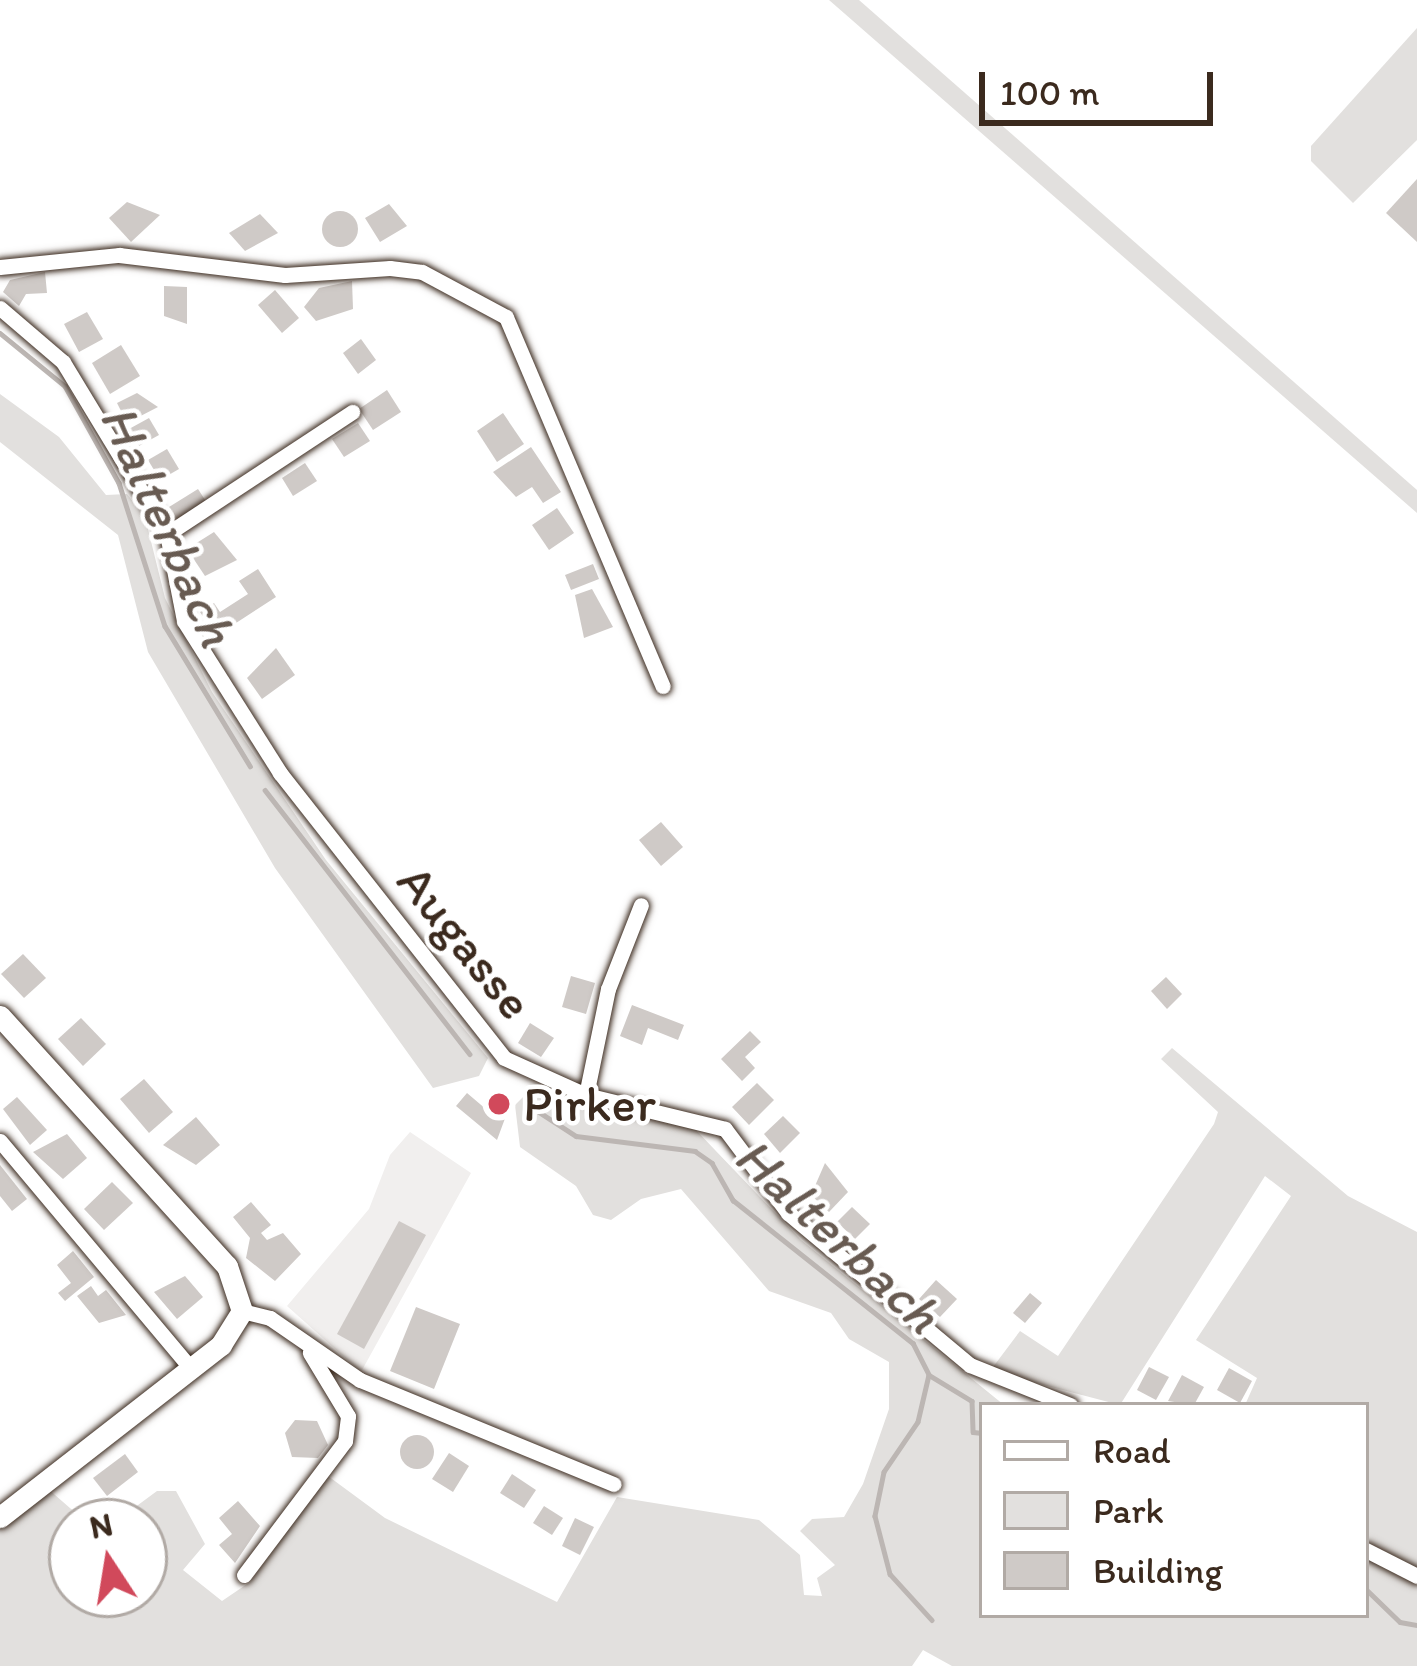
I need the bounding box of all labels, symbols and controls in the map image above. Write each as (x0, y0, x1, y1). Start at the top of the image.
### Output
scale bar (985, 48, 1219, 122)
text: 100 m (1000, 71, 1099, 114)
water label: Halterbach (86, 394, 250, 656)
street label: Augasse (384, 852, 546, 1032)
place label: Pirker (523, 1073, 656, 1135)
marker: Pirker (486, 1091, 512, 1117)
water label: Halterbach (722, 1124, 954, 1346)
legend (979, 1402, 1369, 1618)
text: Road (1093, 1429, 1171, 1472)
text: Park (1093, 1489, 1164, 1532)
north arrow (48, 1498, 168, 1618)
text: N (86, 1504, 116, 1547)
text: Building (1093, 1549, 1223, 1592)

